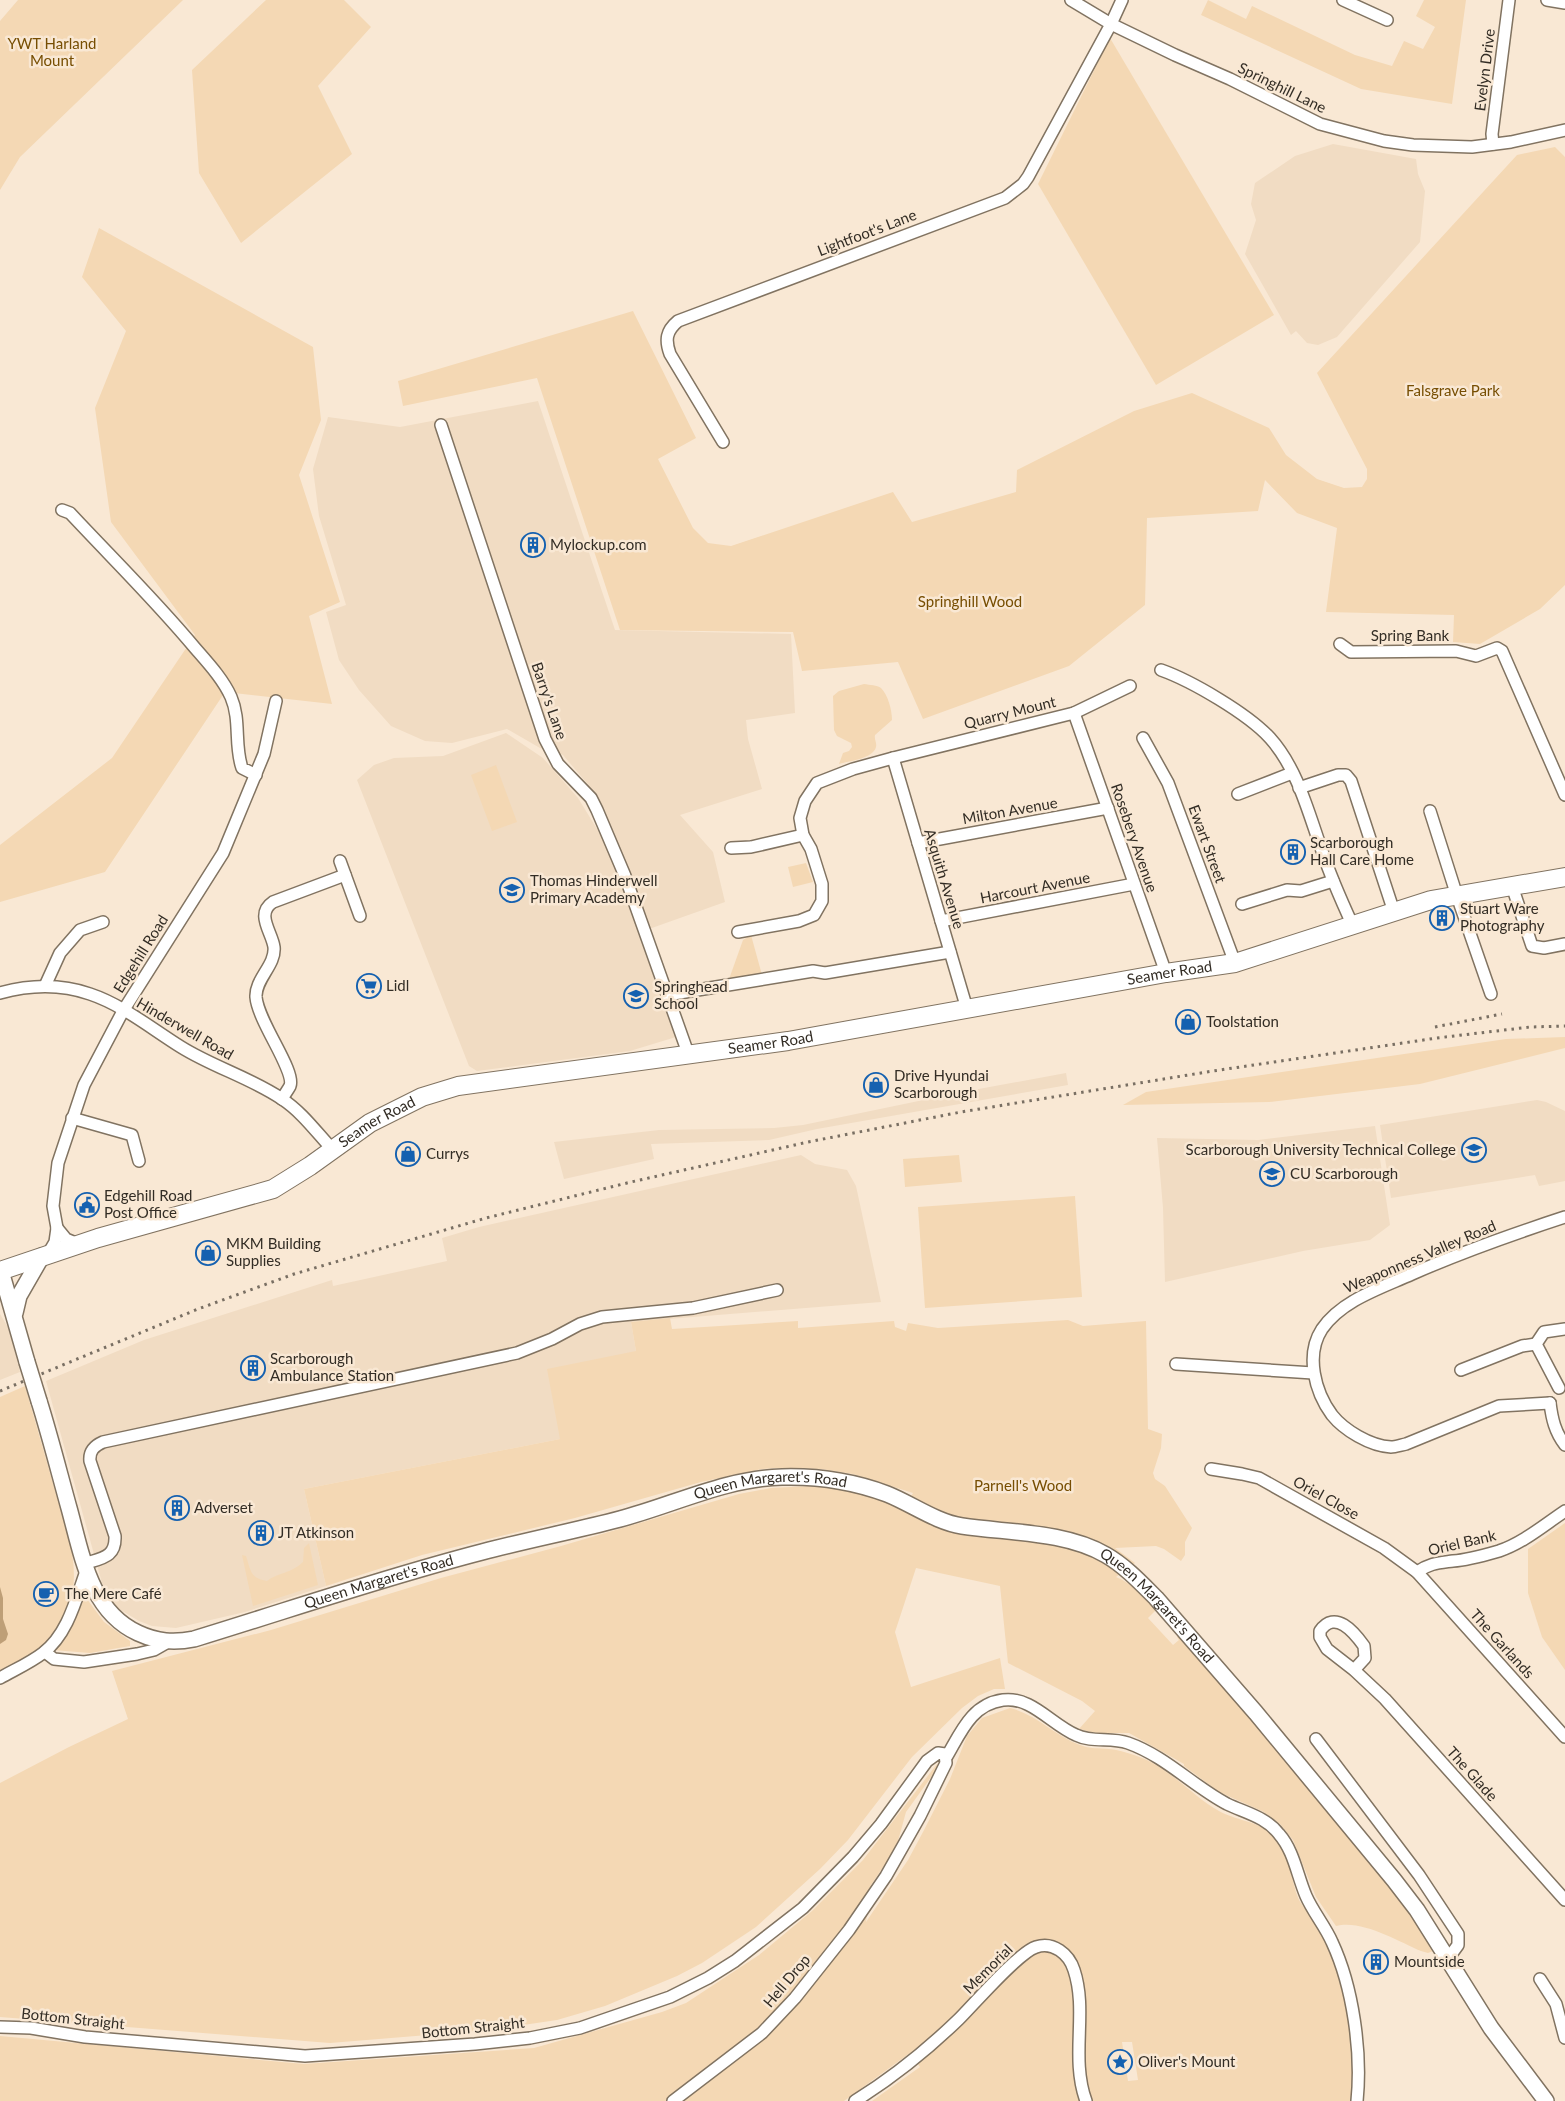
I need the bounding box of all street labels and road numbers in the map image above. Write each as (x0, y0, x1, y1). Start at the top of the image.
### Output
street label: Evelyn Drive (1470, 28, 1498, 112)
street label: Springhill Lane (1235, 58, 1330, 116)
street label: Lightfoot's Lane (815, 205, 919, 259)
street label: Spring Bank (1371, 626, 1450, 644)
street label: Barry's Lane (528, 660, 572, 742)
street label: Quarry Mount (962, 692, 1058, 732)
street label: Rosebery Avenue (1108, 781, 1162, 895)
street label: Milton Avenue (961, 793, 1059, 827)
street label: Ewart Street (1186, 802, 1231, 886)
street label: Asquith Avenue (921, 826, 969, 931)
street label: Harcourt Avenue (978, 868, 1091, 906)
street label: Edgehill Road (109, 911, 171, 996)
street label: Seamer Road (1125, 956, 1213, 988)
street label: Hinderwell Road (134, 993, 237, 1063)
street label: Seamer Road (727, 1027, 815, 1057)
street label: Seamer Road (334, 1092, 418, 1151)
street label: Weaponness Valley Road (1341, 1216, 1498, 1296)
street label: Queen Margaret's Road (691, 1467, 849, 1503)
street label: Oriel Close (1290, 1472, 1363, 1523)
street label: Oriel Bank (1426, 1525, 1498, 1559)
street label: Queen Margaret's Road (1097, 1544, 1218, 1666)
street label: Queen Margaret's Road (301, 1550, 455, 1612)
street label: The Garlands (1467, 1605, 1539, 1682)
street label: The Glade (1444, 1742, 1502, 1804)
street label: Memorial (959, 1940, 1016, 1997)
street label: Hell Drop (759, 1950, 813, 2010)
street label: Bottom Straight (21, 2004, 126, 2032)
street label: Bottom Straight (420, 2013, 526, 2041)

